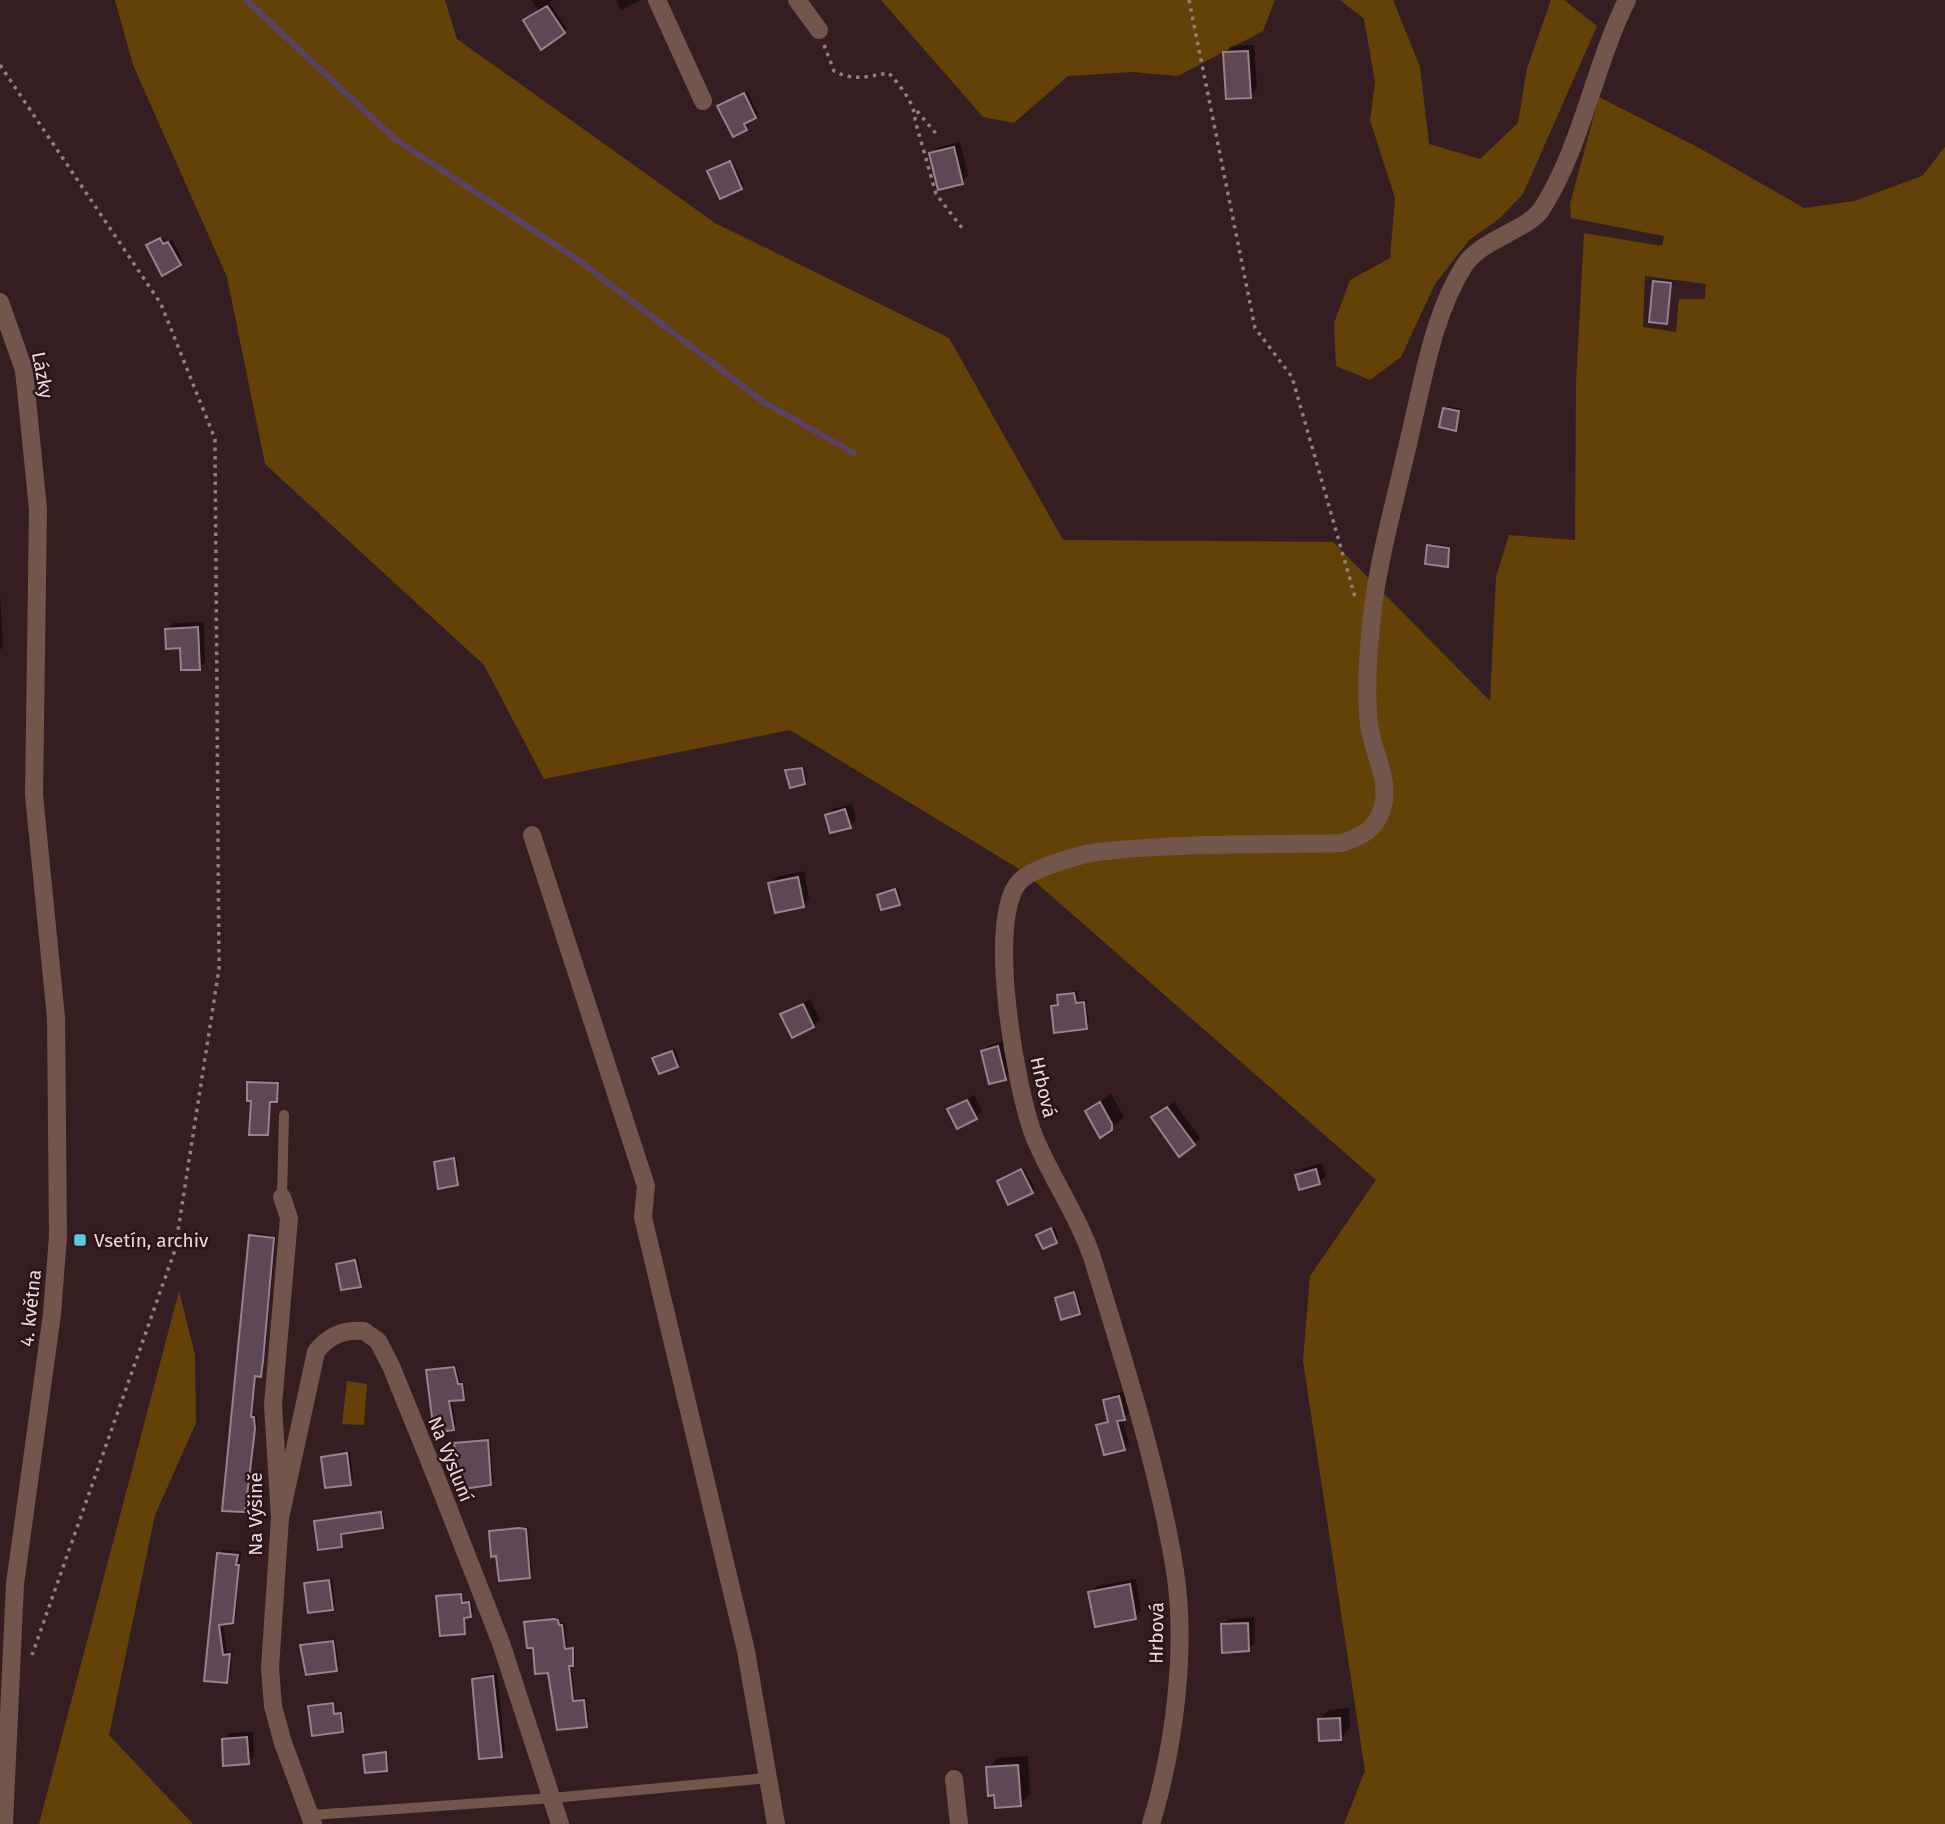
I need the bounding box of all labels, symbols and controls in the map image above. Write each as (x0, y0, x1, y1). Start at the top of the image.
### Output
street label: Lázky (27, 350, 58, 401)
street label: Hrbová (1025, 1054, 1062, 1120)
place label: Vsetín, archiv (94, 1229, 209, 1252)
marker: Vsetín, archiv (72, 1232, 88, 1248)
street label: 4. května (15, 1268, 46, 1348)
street label: Na Výsluní (423, 1413, 478, 1505)
street label: Na Výšině (244, 1472, 267, 1556)
street label: Hrbová (1144, 1602, 1169, 1664)

